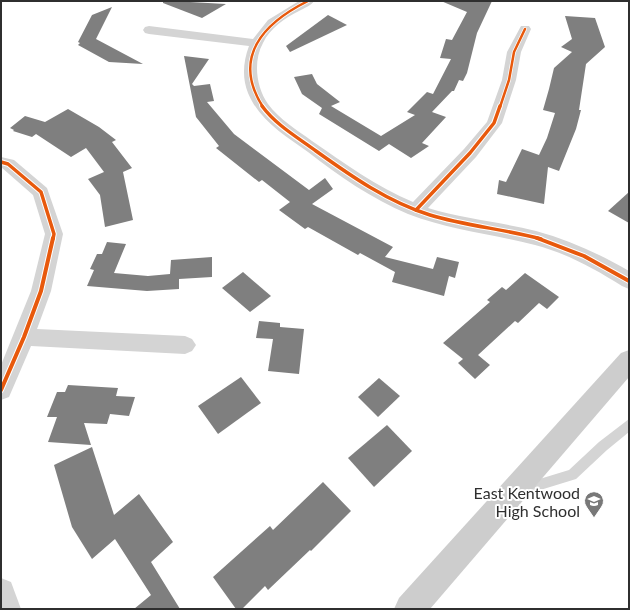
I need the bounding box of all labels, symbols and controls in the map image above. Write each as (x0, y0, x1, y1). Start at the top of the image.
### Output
place label: East Kentwood High School (474, 483, 580, 520)
school or university icon: East Kentwood High School (583, 490, 605, 518)

